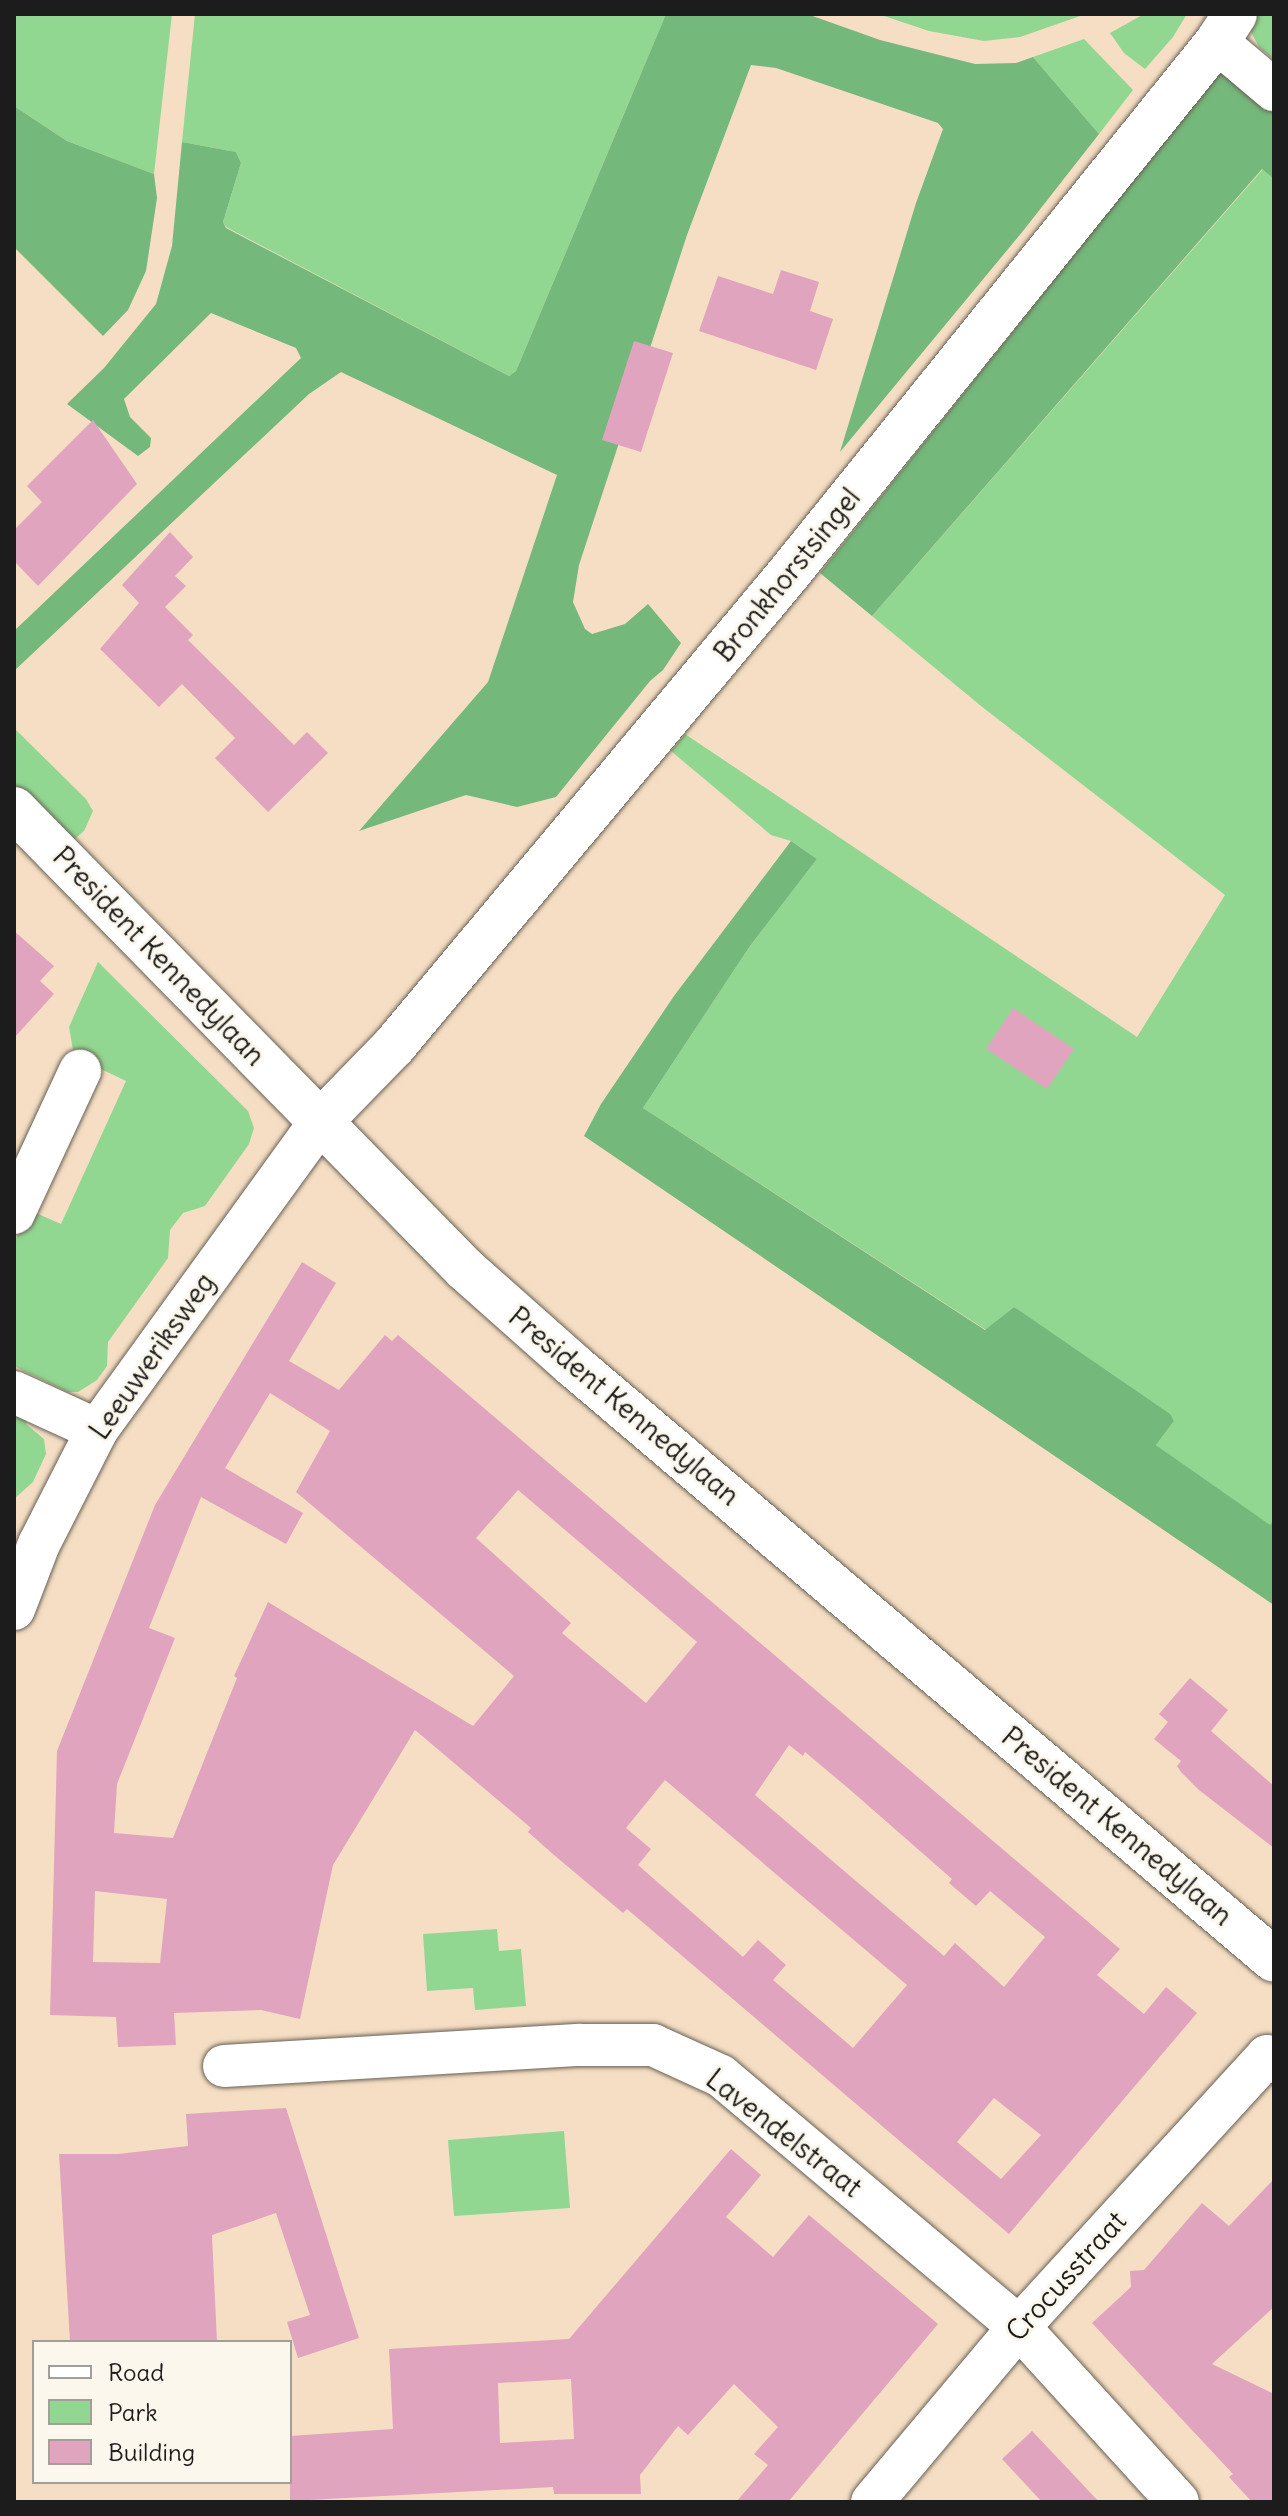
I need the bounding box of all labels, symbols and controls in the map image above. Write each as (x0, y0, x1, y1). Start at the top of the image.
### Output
street label: Bronkhorstsingel (707, 481, 867, 669)
street label: President Kennedylaan (46, 840, 272, 1072)
street label: Leeuweriksweg (82, 1266, 222, 1446)
street label: President Kennedylaan (502, 1300, 746, 1512)
street label: President Kennedylaan (995, 1720, 1239, 1932)
street label: Lavendelstraat (700, 2062, 868, 2204)
street label: Crocusstraat (999, 2204, 1133, 2348)
legend (32, 2340, 292, 2484)
text: Road (108, 2357, 164, 2387)
text: Park (108, 2397, 158, 2427)
text: Building (108, 2437, 195, 2467)

